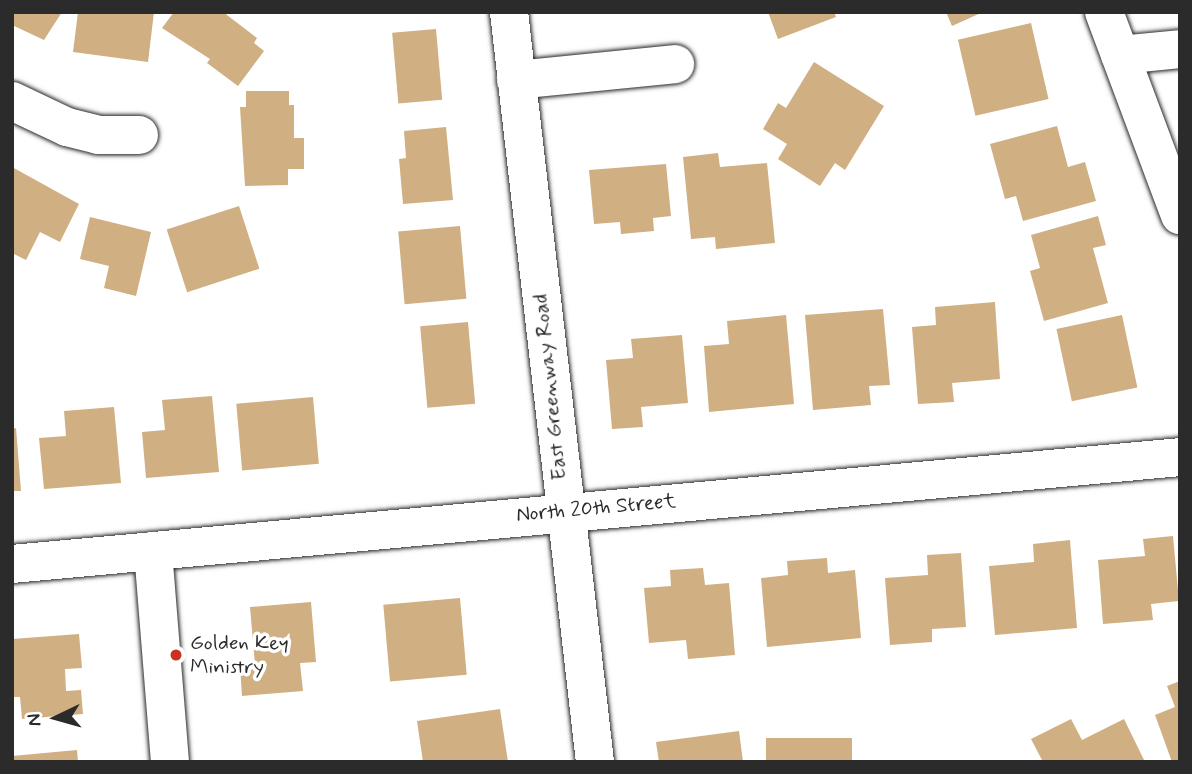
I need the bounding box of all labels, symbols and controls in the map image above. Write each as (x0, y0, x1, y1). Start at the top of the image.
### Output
street label: East Greenway Road (528, 293, 572, 481)
street label: North 20th Street (515, 488, 677, 528)
place label: Golden Key Ministry (190, 630, 290, 680)
marker: Golden Key Ministry (168, 647, 184, 663)
north arrow (21, 683, 91, 753)
text: N (22, 712, 48, 727)

